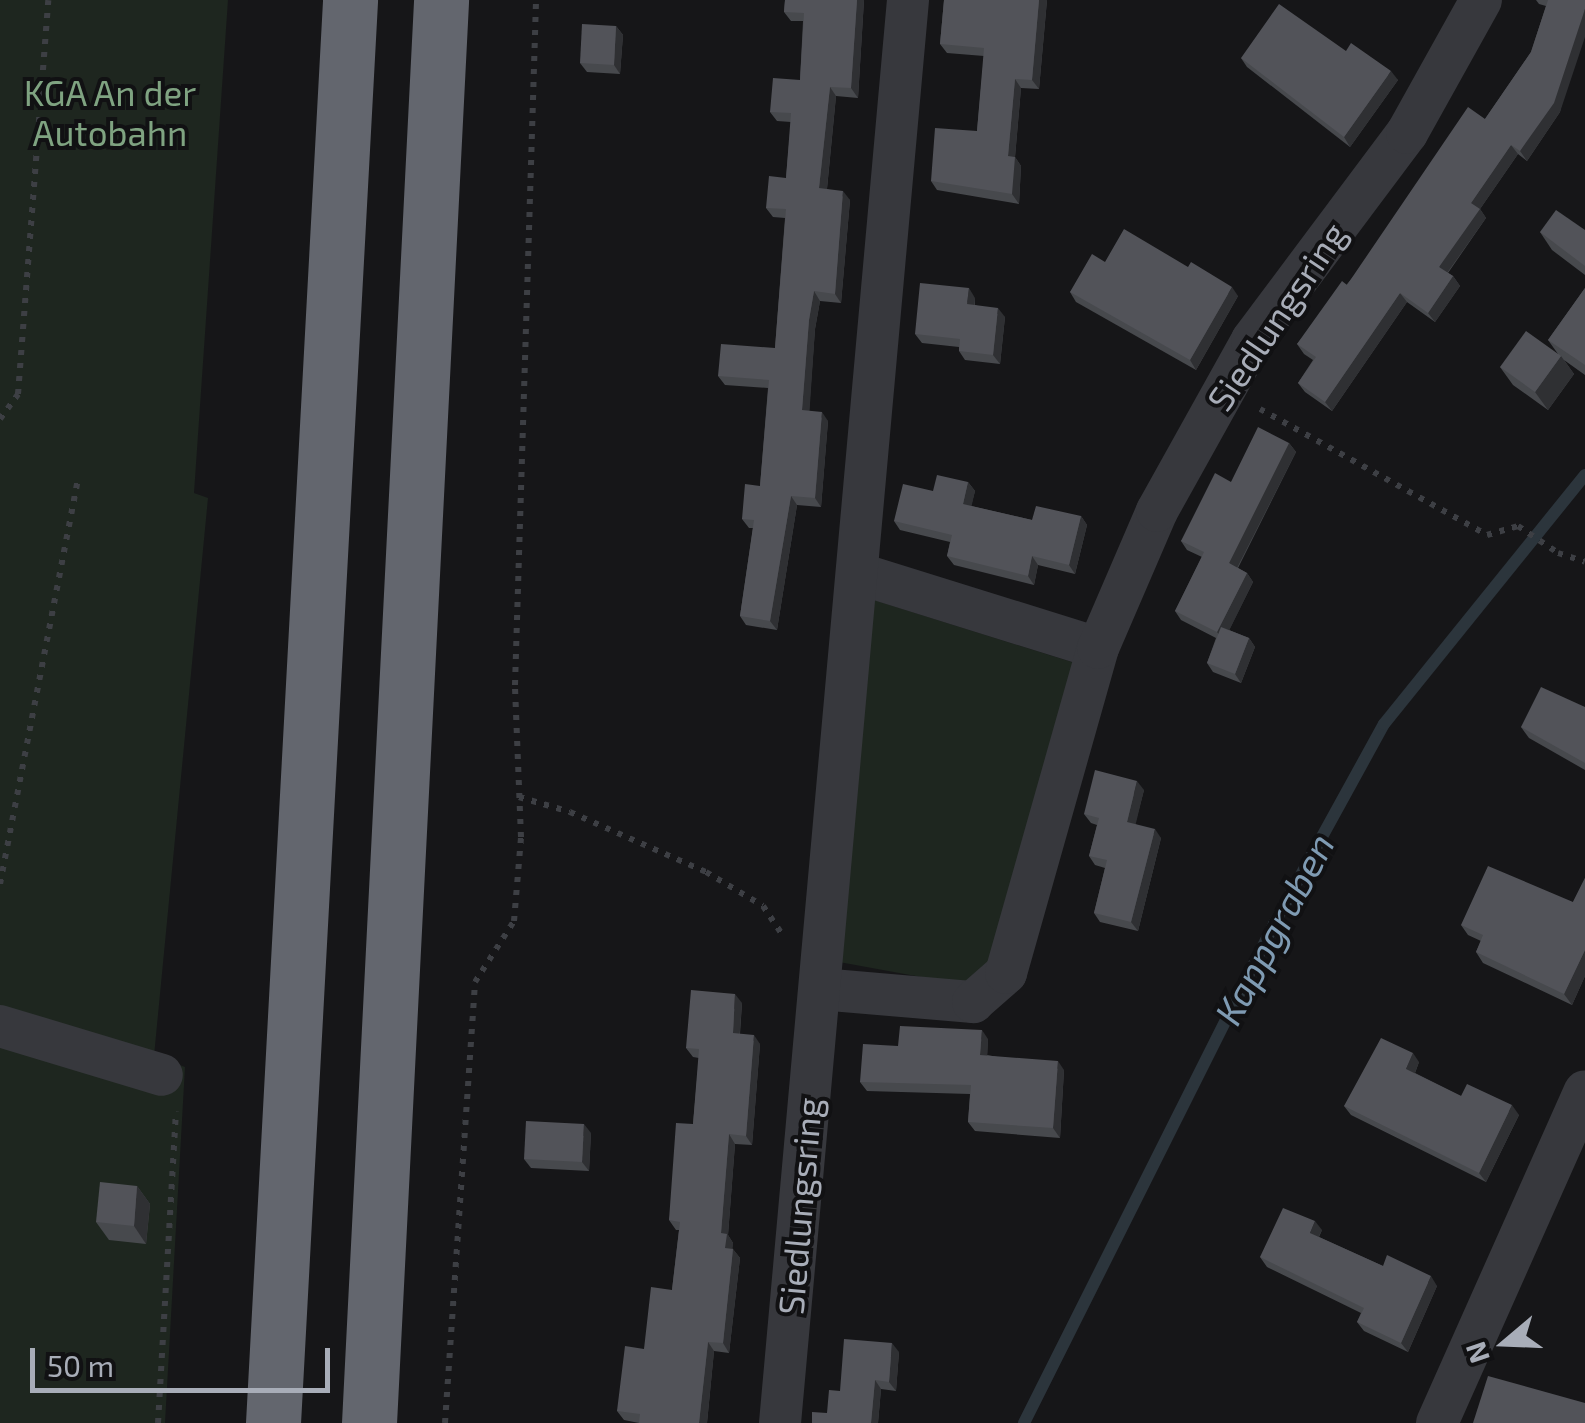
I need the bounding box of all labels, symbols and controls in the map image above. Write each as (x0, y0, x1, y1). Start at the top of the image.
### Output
park label: KGA An der Autobahn (23, 71, 197, 153)
street label: Siedlungsring (1198, 214, 1354, 418)
water label: Kappgraben (1205, 826, 1343, 1032)
street label: Siedlungsring (769, 1096, 829, 1316)
north arrow (1455, 1293, 1555, 1393)
scale bar (35, 1328, 335, 1390)
text: N (1457, 1338, 1496, 1368)
text: 50 m (47, 1347, 114, 1383)

